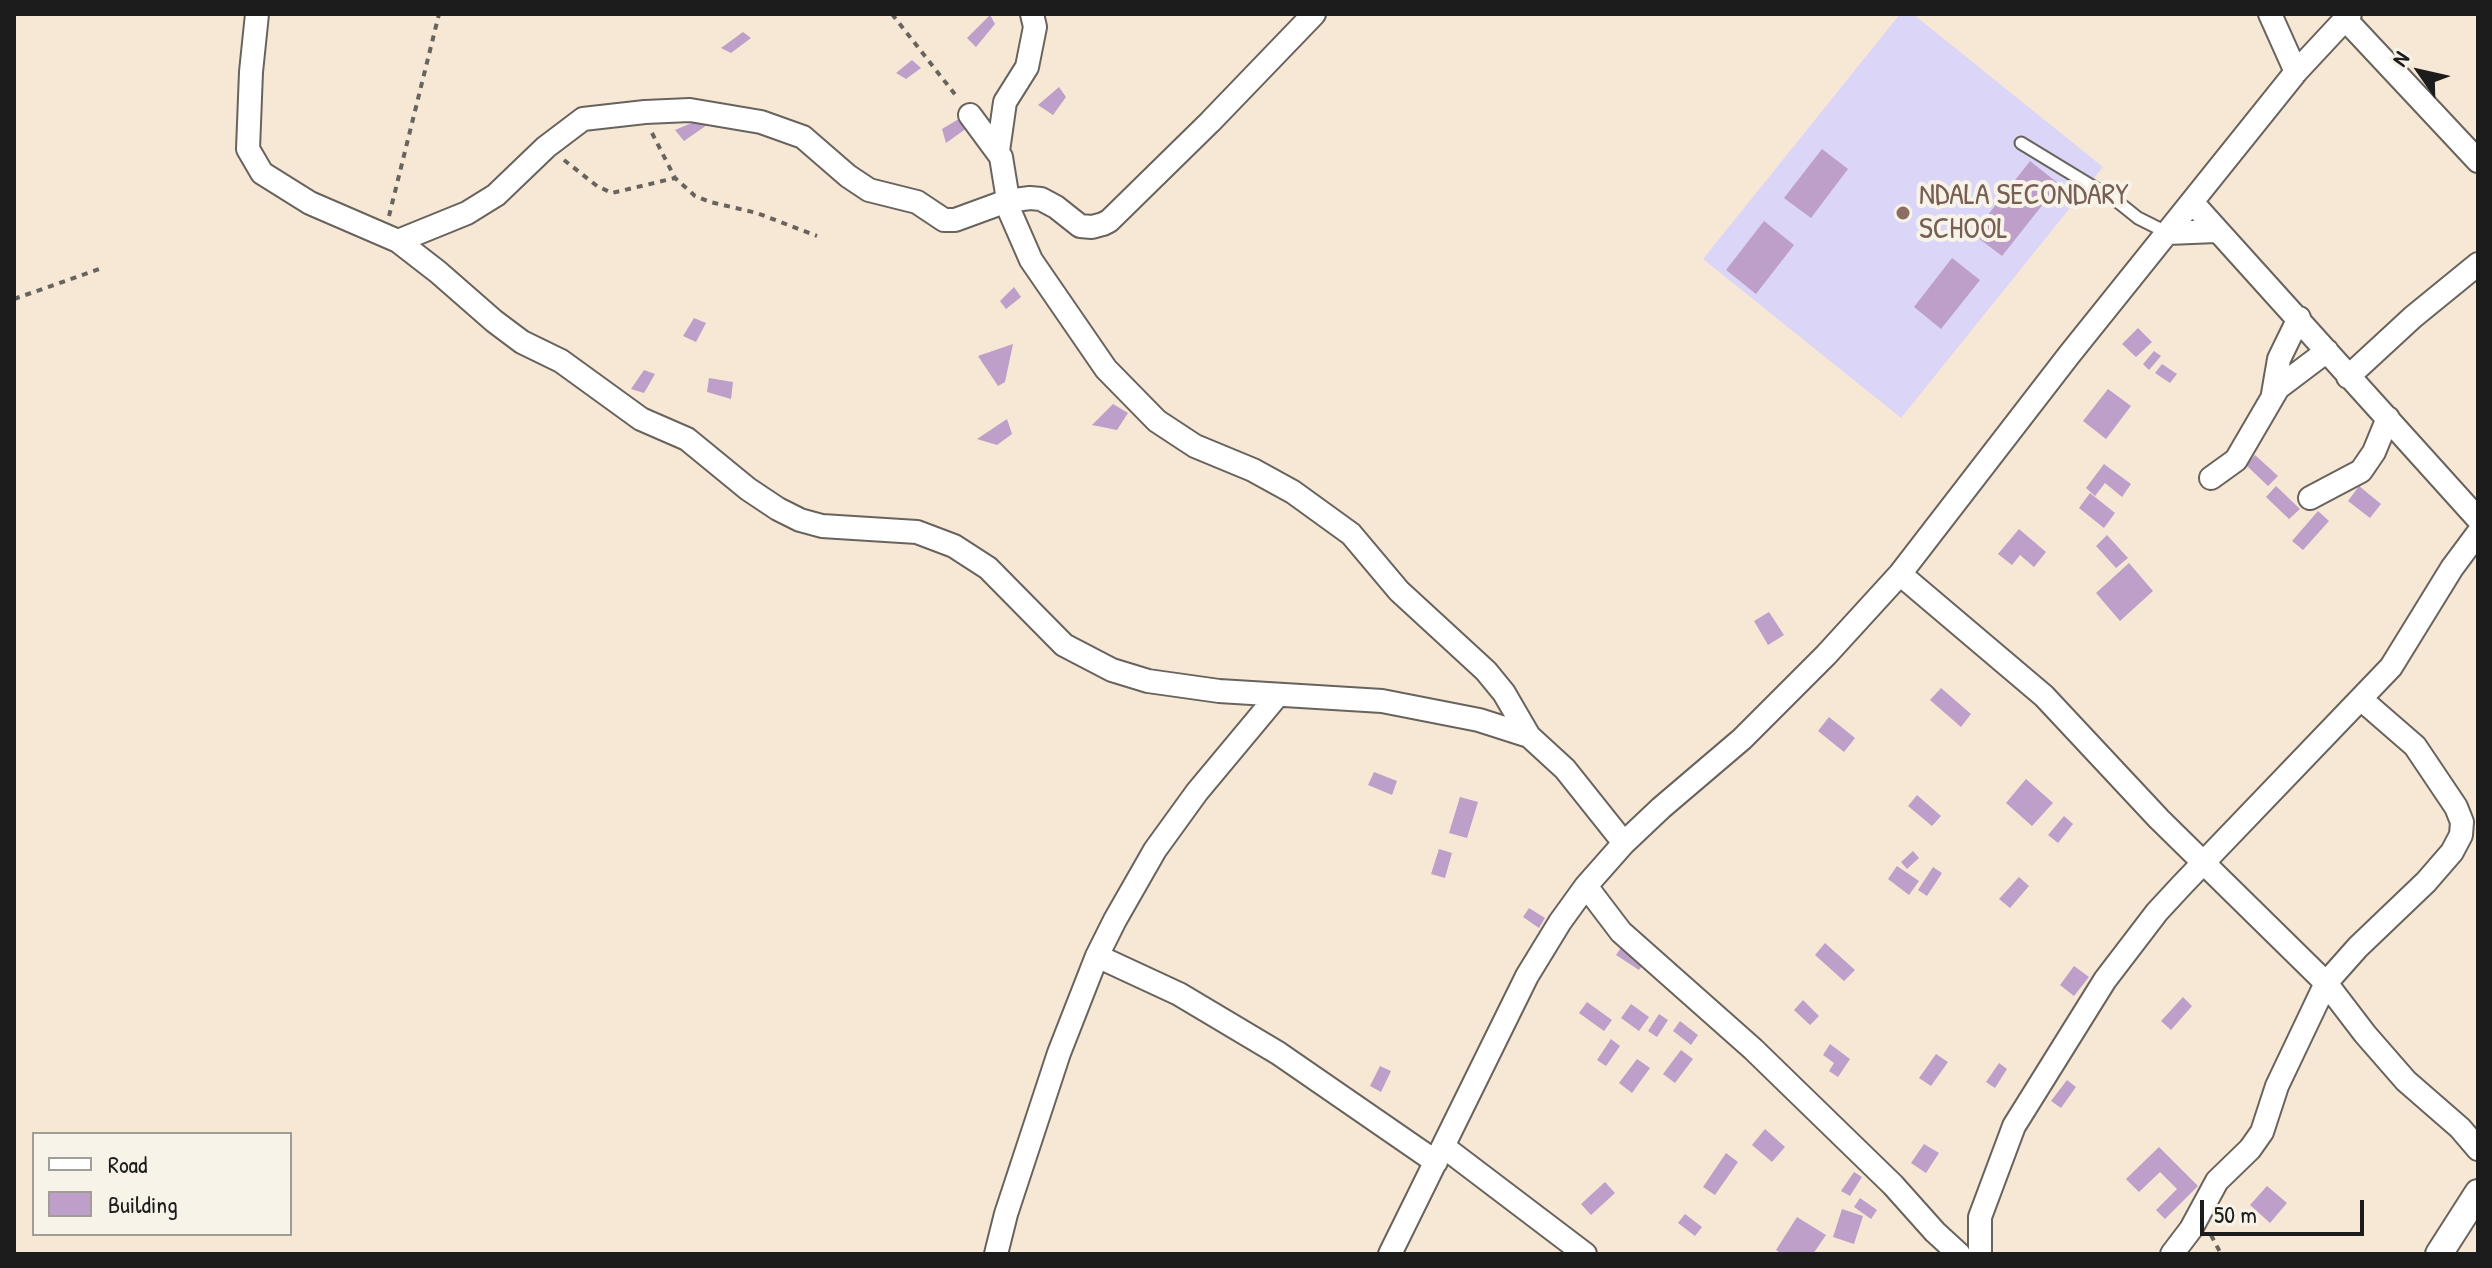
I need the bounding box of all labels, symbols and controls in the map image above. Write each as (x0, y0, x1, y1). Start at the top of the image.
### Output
north arrow (2380, 32, 2460, 112)
text: N (2384, 45, 2416, 72)
place label: NDALA SECONDARY SCHOOL (1919, 178, 2128, 248)
marker: NDALA SECONDARY SCHOOL (1894, 204, 1912, 222)
legend (32, 1132, 292, 1236)
text: Road (108, 1148, 147, 1180)
scale bar (2204, 1184, 2368, 1234)
text: Building (108, 1188, 178, 1220)
text: 50 m (2214, 1198, 2257, 1230)

